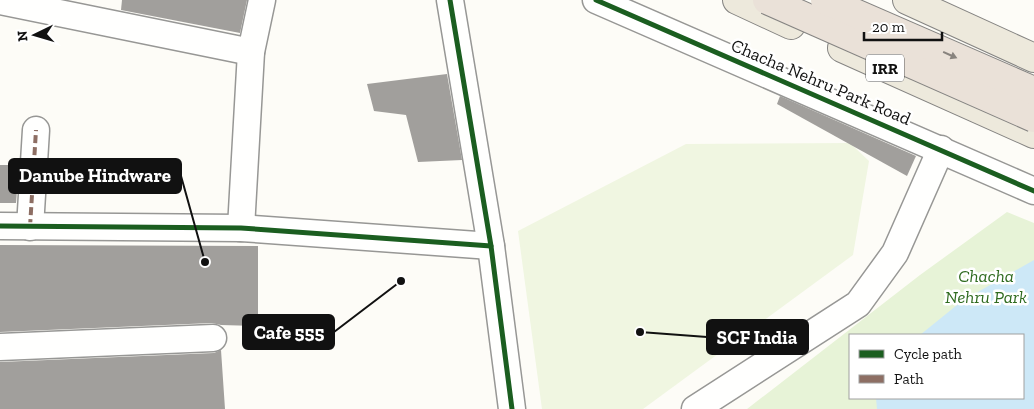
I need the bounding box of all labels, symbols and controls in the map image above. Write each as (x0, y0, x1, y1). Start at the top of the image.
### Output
north arrow (10, 10, 60, 60)
scale bar (864, 10, 942, 42)
text: 20 m (872, 18, 905, 36)
text: N (14, 30, 31, 42)
street label: Chacha Nehru Park Road (728, 34, 914, 130)
one-way arrow (943, 51, 957, 59)
road number: IRR (866, 54, 904, 82)
callout: Danube Hindware (9, 159, 181, 193)
text: Danube Hindware (19, 164, 171, 187)
park label: Chacha Nehru Park (945, 265, 1027, 308)
callout: Cafe 555 (243, 315, 334, 349)
callout: SCF India (707, 320, 808, 354)
text: Cafe 555 (254, 321, 324, 344)
text: SCF India (717, 326, 798, 349)
legend (849, 334, 1024, 399)
text: Cycle path (894, 345, 963, 363)
text: Path (894, 370, 924, 388)

